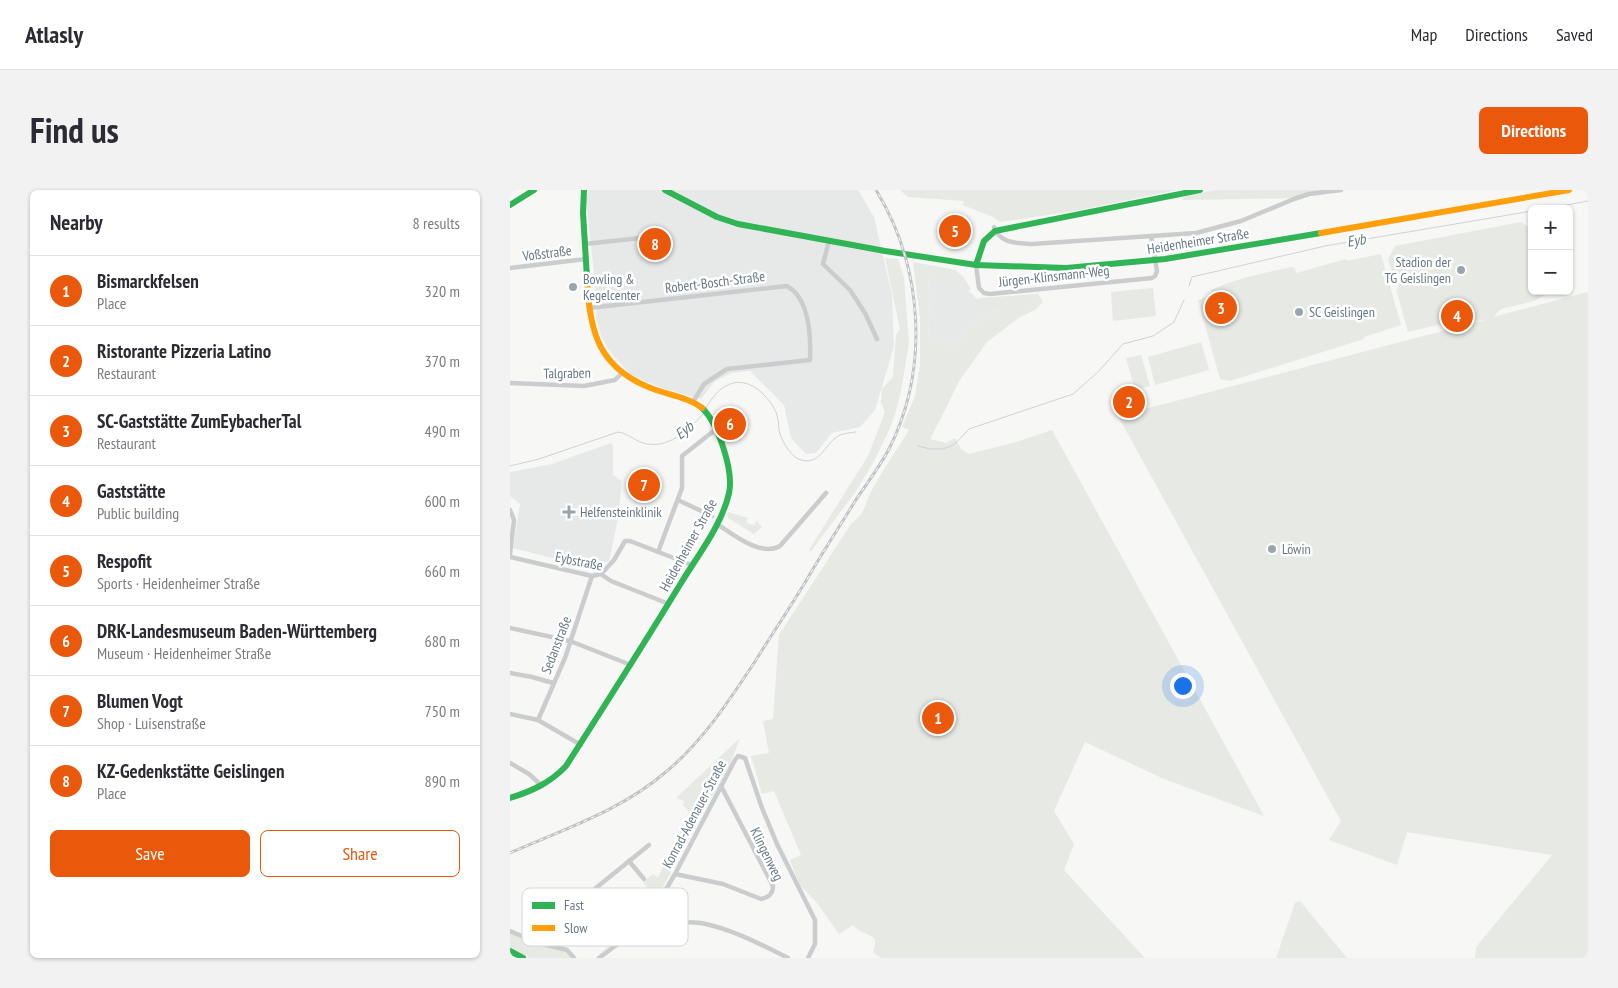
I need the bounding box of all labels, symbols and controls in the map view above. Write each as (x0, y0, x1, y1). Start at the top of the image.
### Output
text: Atlasly (25, 19, 83, 50)
text: Map (1411, 23, 1437, 46)
text: Directions (1465, 23, 1528, 46)
text: Saved (1556, 23, 1593, 46)
text: Find us (30, 107, 119, 153)
button: Directions (1479, 107, 1588, 154)
map controls (1528, 205, 1573, 295)
button: + (1528, 205, 1573, 250)
text: Nearby (50, 209, 103, 236)
pin: 5 (939, 212, 971, 250)
text: 8 results (413, 213, 460, 233)
street label: Heidenheimer Straße (1146, 224, 1250, 258)
pin: 8 (639, 225, 671, 263)
water label: Eyb (1345, 229, 1368, 251)
street label: Voßstraße (520, 241, 573, 265)
button: − (1528, 250, 1573, 295)
place label: Stadion der TG Geislingen (1385, 253, 1451, 287)
street label: Jürgen-Klinsmann-Weg (997, 261, 1110, 291)
marker: Stadion der TG Geislingen (1455, 264, 1467, 276)
street label: Robert-Bosch-Straße (664, 267, 766, 297)
text: Bismarckfelsen (97, 269, 199, 293)
place label: Bowling & Kegelcenter (583, 270, 640, 304)
text: 1 (62, 281, 70, 301)
text: 320 m (425, 281, 460, 301)
marker: Bowling & Kegelcenter (567, 281, 579, 293)
pin: 3 (1205, 289, 1237, 327)
text: Place (97, 293, 126, 313)
pin: 4 (1441, 297, 1473, 335)
place label: SC Geislingen (1309, 303, 1375, 321)
marker: SC Geislingen (1293, 306, 1305, 318)
text: Ristorante Pizzeria Latino (97, 339, 271, 363)
text: 2 (62, 351, 70, 371)
text: 370 m (425, 351, 460, 371)
text: Restaurant (97, 363, 156, 383)
street label: Talgraben (543, 364, 591, 382)
pin: 2 (1113, 383, 1145, 421)
pin: 6 (714, 405, 746, 443)
text: SC-Gaststätte ZumEybacherTal (97, 409, 301, 433)
water label: Eyb (671, 416, 698, 443)
text: 3 (62, 421, 70, 441)
text: 490 m (425, 421, 460, 441)
text: Restaurant (97, 433, 156, 453)
pin: 7 (628, 466, 660, 504)
text: Gaststätte (97, 479, 166, 503)
text: 4 (62, 491, 70, 511)
text: 600 m (425, 491, 460, 511)
street label: Heidenheimer Straße (655, 495, 721, 594)
text: Public building (97, 503, 179, 523)
place label: Helfensteinklinik (580, 503, 662, 521)
marker: Helfensteinklinik (562, 505, 576, 519)
place label: Löwin (1282, 540, 1311, 558)
marker: Löwin (1266, 543, 1278, 555)
street label: Eybstraße (554, 548, 604, 574)
text: Respofit (97, 549, 152, 573)
text: 5 (62, 561, 70, 581)
text: 660 m (425, 561, 460, 581)
text: Sports · Heidenheimer Straße (97, 573, 260, 593)
street label: Sedanstraße (537, 613, 575, 676)
text: DRK-Landesmuseum Baden-Württemberg (97, 619, 377, 643)
text: 6 (62, 631, 70, 651)
text: 680 m (425, 631, 460, 651)
text: Museum · Heidenheimer Straße (97, 643, 271, 663)
your location (1170, 673, 1196, 699)
text: Blumen Vogt (97, 689, 183, 713)
pin: 1 (922, 699, 954, 737)
text: 7 (62, 701, 70, 721)
text: 750 m (425, 701, 460, 721)
text: Shop · Luisenstraße (97, 713, 206, 733)
street label: Konrad-Adenauer-Straße (658, 757, 730, 871)
text: KZ-Gedenkstätte Geislingen (97, 759, 284, 783)
text: 8 (62, 771, 70, 791)
text: 890 m (425, 771, 460, 791)
text: Place (97, 783, 126, 803)
street label: Klingenweg (746, 824, 788, 884)
button: Save (50, 830, 250, 877)
button: Share (260, 830, 460, 877)
legend (522, 888, 688, 946)
text: Fast (564, 896, 584, 914)
text: Slow (564, 919, 588, 937)

